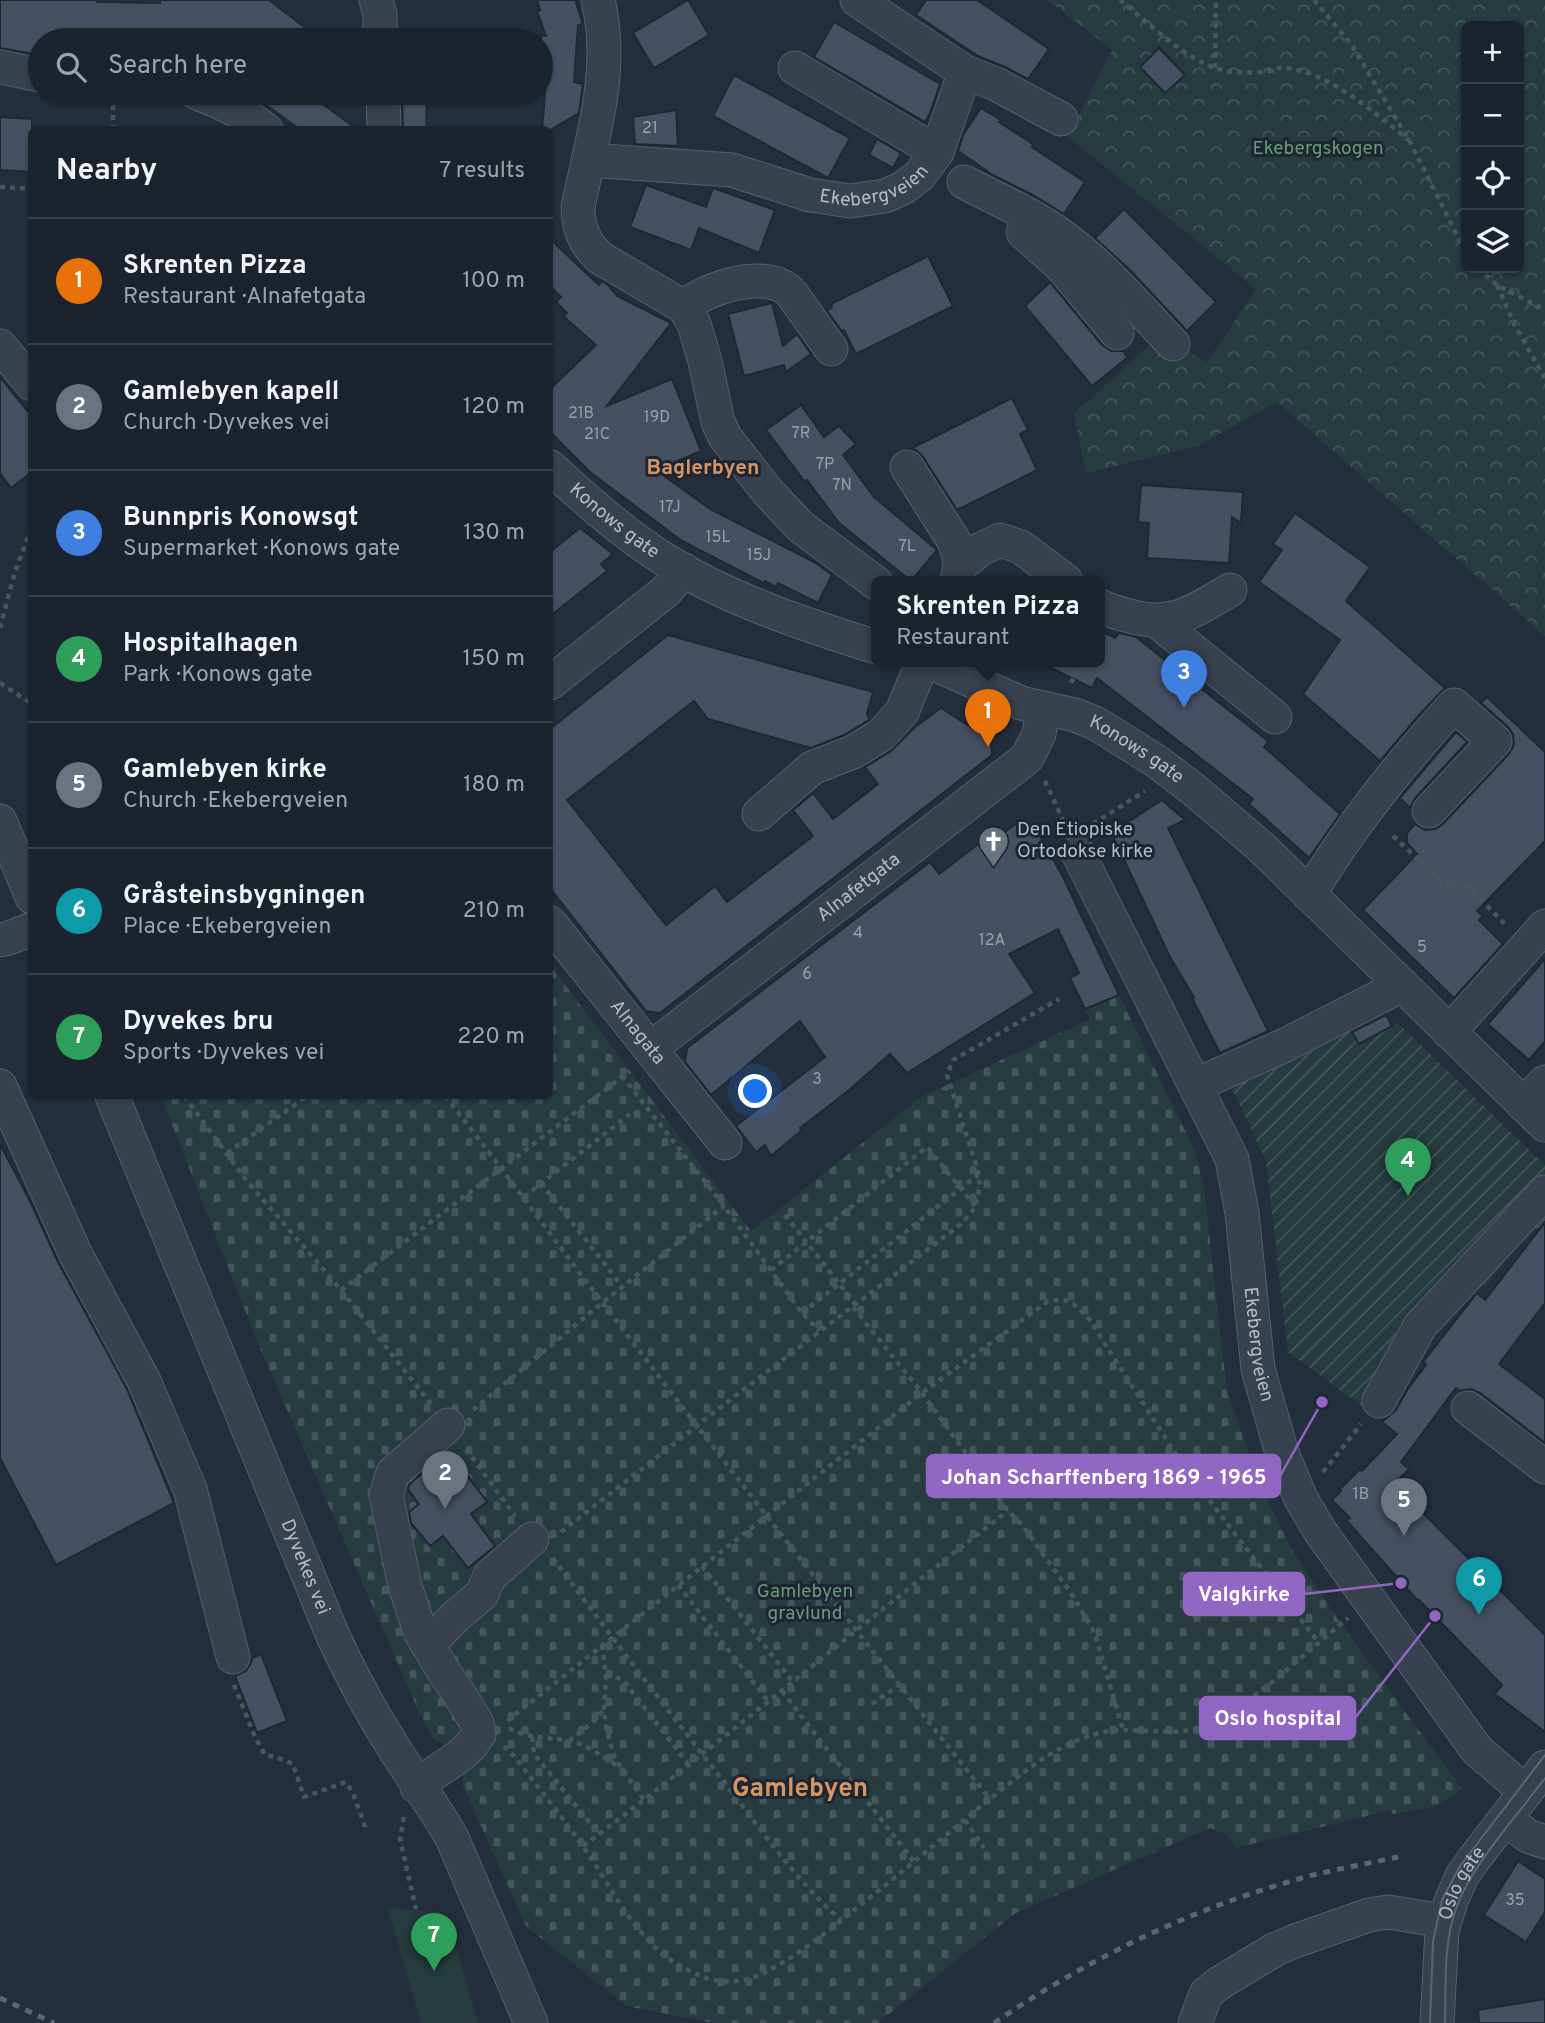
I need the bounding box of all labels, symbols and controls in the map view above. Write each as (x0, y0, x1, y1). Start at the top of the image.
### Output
map controls (1461, 21, 1524, 273)
button: + (1461, 21, 1524, 84)
search box (28, 28, 553, 105)
icon: search (52, 48, 90, 86)
text: Search here (108, 50, 247, 83)
button: − (1461, 84, 1524, 147)
house number: 21 (642, 119, 658, 139)
park label: Ekebergskogen (1252, 137, 1384, 161)
button: locate (1461, 147, 1524, 210)
text: Nearby (56, 153, 157, 190)
text: 7 results (439, 157, 525, 186)
street label: Ekebergveien (818, 161, 935, 213)
button: layers (1461, 210, 1524, 273)
text: Skrenten Pizza (123, 250, 307, 283)
text: 1 (74, 267, 84, 296)
text: 100 m (462, 267, 525, 296)
text: Restaurant · Alnafetgata (123, 283, 366, 312)
text: Gamlebyen kapell (123, 376, 339, 409)
text: 2 (72, 393, 86, 422)
text: 120 m (463, 393, 525, 422)
house number: 21B (568, 404, 594, 424)
house number: 19D (644, 408, 670, 428)
text: Church · Dyvekes vei (123, 409, 330, 438)
house number: 7R (792, 424, 810, 444)
house number: 21C (584, 425, 610, 445)
district label: Baglerbyen (647, 455, 759, 482)
house number: 7P (816, 455, 834, 475)
house number: 7N (832, 476, 852, 496)
street label: Konows gate (564, 478, 664, 565)
house number: 17J (659, 498, 681, 518)
text: Bunnpris Konowsgt (123, 502, 358, 535)
text: 3 (72, 519, 86, 548)
text: 130 m (463, 519, 525, 548)
house number: 15L (706, 528, 730, 548)
text: Supermarket · Konows gate (123, 535, 400, 564)
house number: 7L (898, 537, 916, 557)
house number: 15J (747, 546, 771, 566)
popup (871, 576, 1105, 667)
text: Skrenten Pizza (896, 591, 1080, 624)
text: Restaurant (896, 624, 1010, 653)
text: Hospitalhagen (123, 628, 298, 661)
text: 4 (72, 645, 86, 674)
text: 150 m (463, 645, 525, 674)
pin: 3 (1161, 650, 1207, 708)
text: Park · Konows gate (123, 661, 313, 690)
pin: 1 (965, 689, 1011, 747)
street label: Konows gate (1086, 710, 1188, 790)
text: Gamlebyen kirke (123, 754, 327, 787)
text: 5 (72, 771, 86, 800)
text: 180 m (463, 771, 525, 800)
text: Church · Ekebergveien (123, 787, 348, 816)
place label: Den Etiopiske Ortodokse kirke (1017, 818, 1153, 864)
church icon: Den Etiopiske Ortodokse kirke (977, 824, 1011, 868)
street label: Alnafetgata (812, 848, 906, 927)
text: Gråsteinsbygningen (123, 880, 365, 913)
text: 6 (72, 897, 86, 926)
text: 210 m (463, 897, 525, 926)
text: Place · Ekebergveien (123, 913, 331, 942)
house number: 4 (853, 924, 863, 944)
house number: 12A (979, 931, 1005, 951)
house number: 5 (1417, 938, 1427, 958)
house number: 6 (802, 965, 812, 985)
street label: Alnagata (604, 995, 670, 1070)
text: Dyvekes bru (123, 1006, 273, 1039)
text: 7 (73, 1023, 85, 1052)
text: 220 m (457, 1023, 525, 1052)
text: Sports · Dyvekes vei (123, 1039, 324, 1068)
house number: 3 (812, 1070, 822, 1090)
your location (738, 1074, 772, 1108)
pin: 4 (1385, 1138, 1431, 1196)
street label: Ekebergveien (1238, 1286, 1279, 1405)
pin: 2 (422, 1451, 468, 1509)
callout: Johan Scharffenberg 1869 - 1965 (927, 1455, 1280, 1497)
text: Johan Scharffenberg 1869 - 1965 (941, 1465, 1267, 1492)
pin: 5 (1381, 1478, 1427, 1536)
house number: 1B (1353, 1485, 1369, 1505)
street label: Dyvekes vei (275, 1516, 335, 1618)
pin: 6 (1456, 1557, 1502, 1615)
callout: Valgkirke (1184, 1573, 1304, 1615)
park label: Gamlebyen gravlund (757, 1580, 853, 1626)
text: Valgkirke (1198, 1582, 1290, 1609)
callout: Oslo hospital (1200, 1697, 1355, 1739)
text: Oslo hospital (1215, 1706, 1341, 1733)
district label: Gamlebyen (732, 1773, 868, 1806)
street label: Oslo gate (1434, 1842, 1491, 1923)
house number: 35 (1505, 1891, 1525, 1911)
pin: 7 (411, 1913, 457, 1971)

